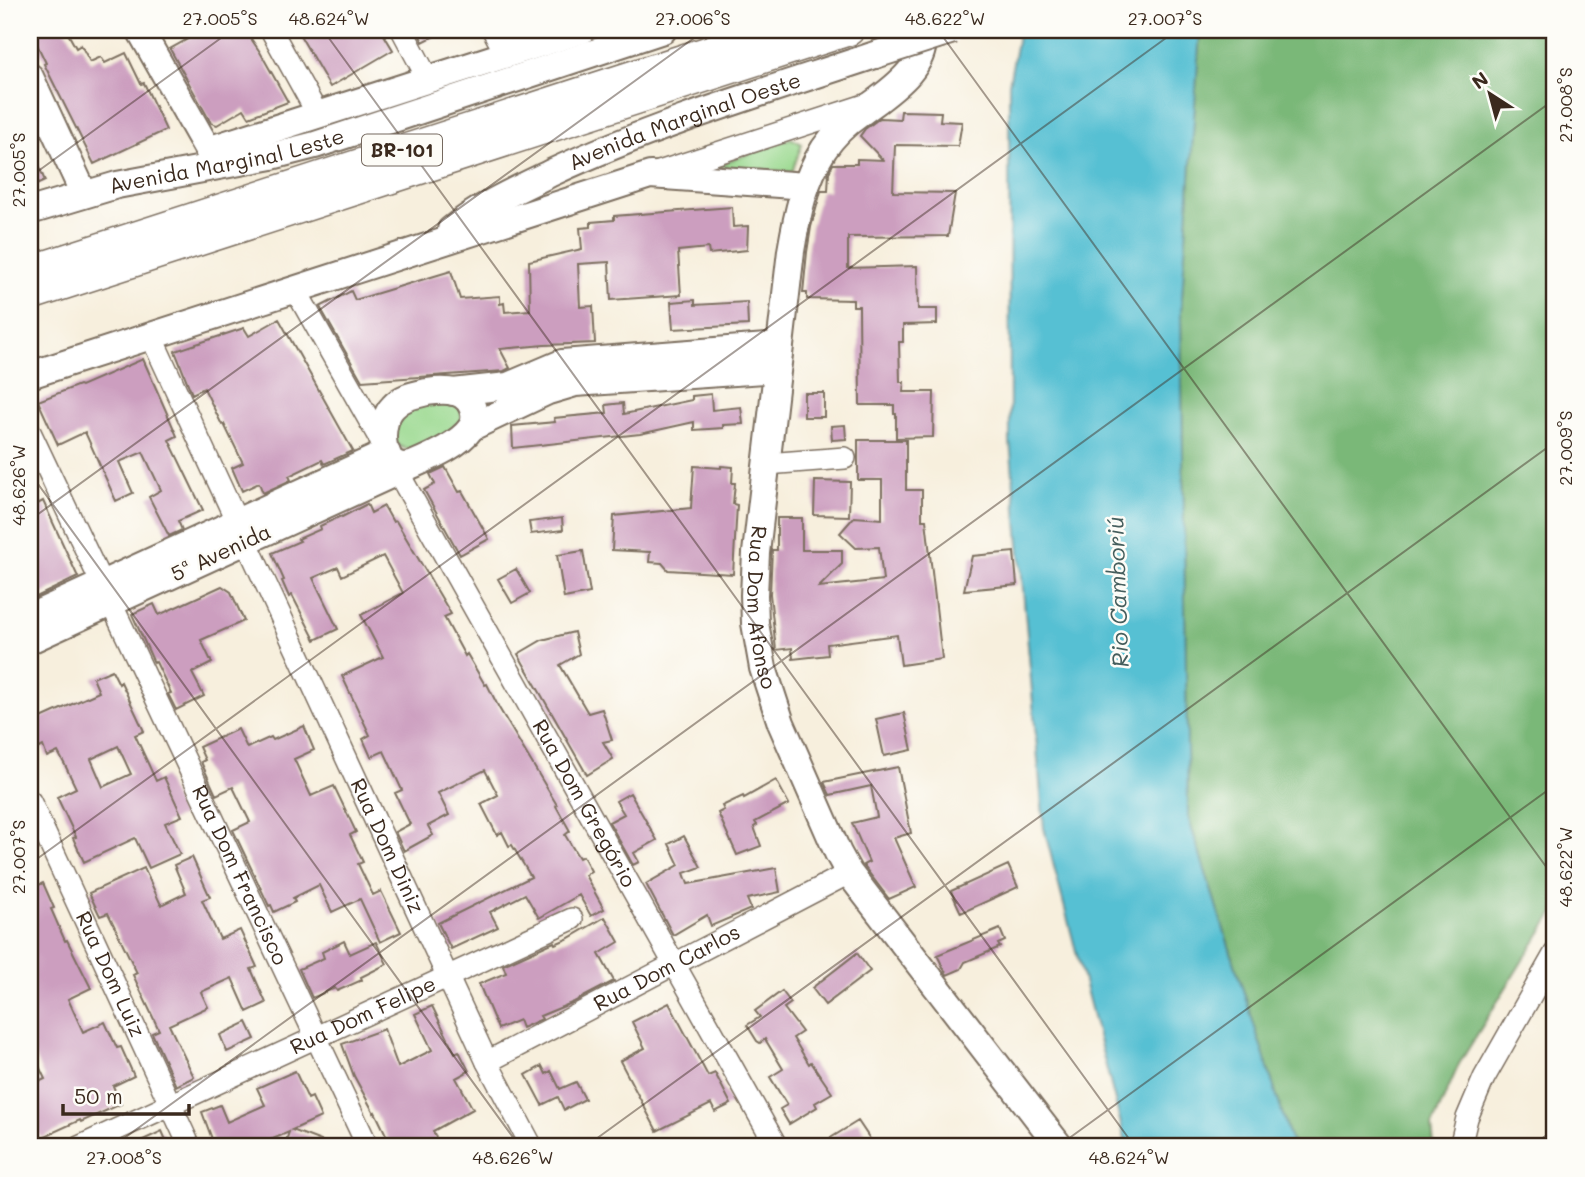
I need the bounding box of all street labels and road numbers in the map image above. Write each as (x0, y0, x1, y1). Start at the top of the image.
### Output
street label: Avenida Marginal Oeste (564, 65, 804, 175)
street label: Avenida Marginal Leste (105, 121, 347, 199)
road number: BR-101 (362, 134, 442, 166)
street label: 5ª Avenida (166, 517, 275, 587)
street label: Rua Dom Afonso (742, 524, 784, 692)
street label: Rua Dom Gregório (527, 714, 643, 891)
street label: Rua Dom Diniz (346, 773, 431, 917)
street label: Rua Dom Francisco (187, 780, 295, 969)
street label: Rua Dom Luiz (71, 906, 152, 1041)
street label: Rua Dom Carlos (588, 917, 744, 1016)
street label: Rua Dom Felipe (285, 969, 440, 1060)

